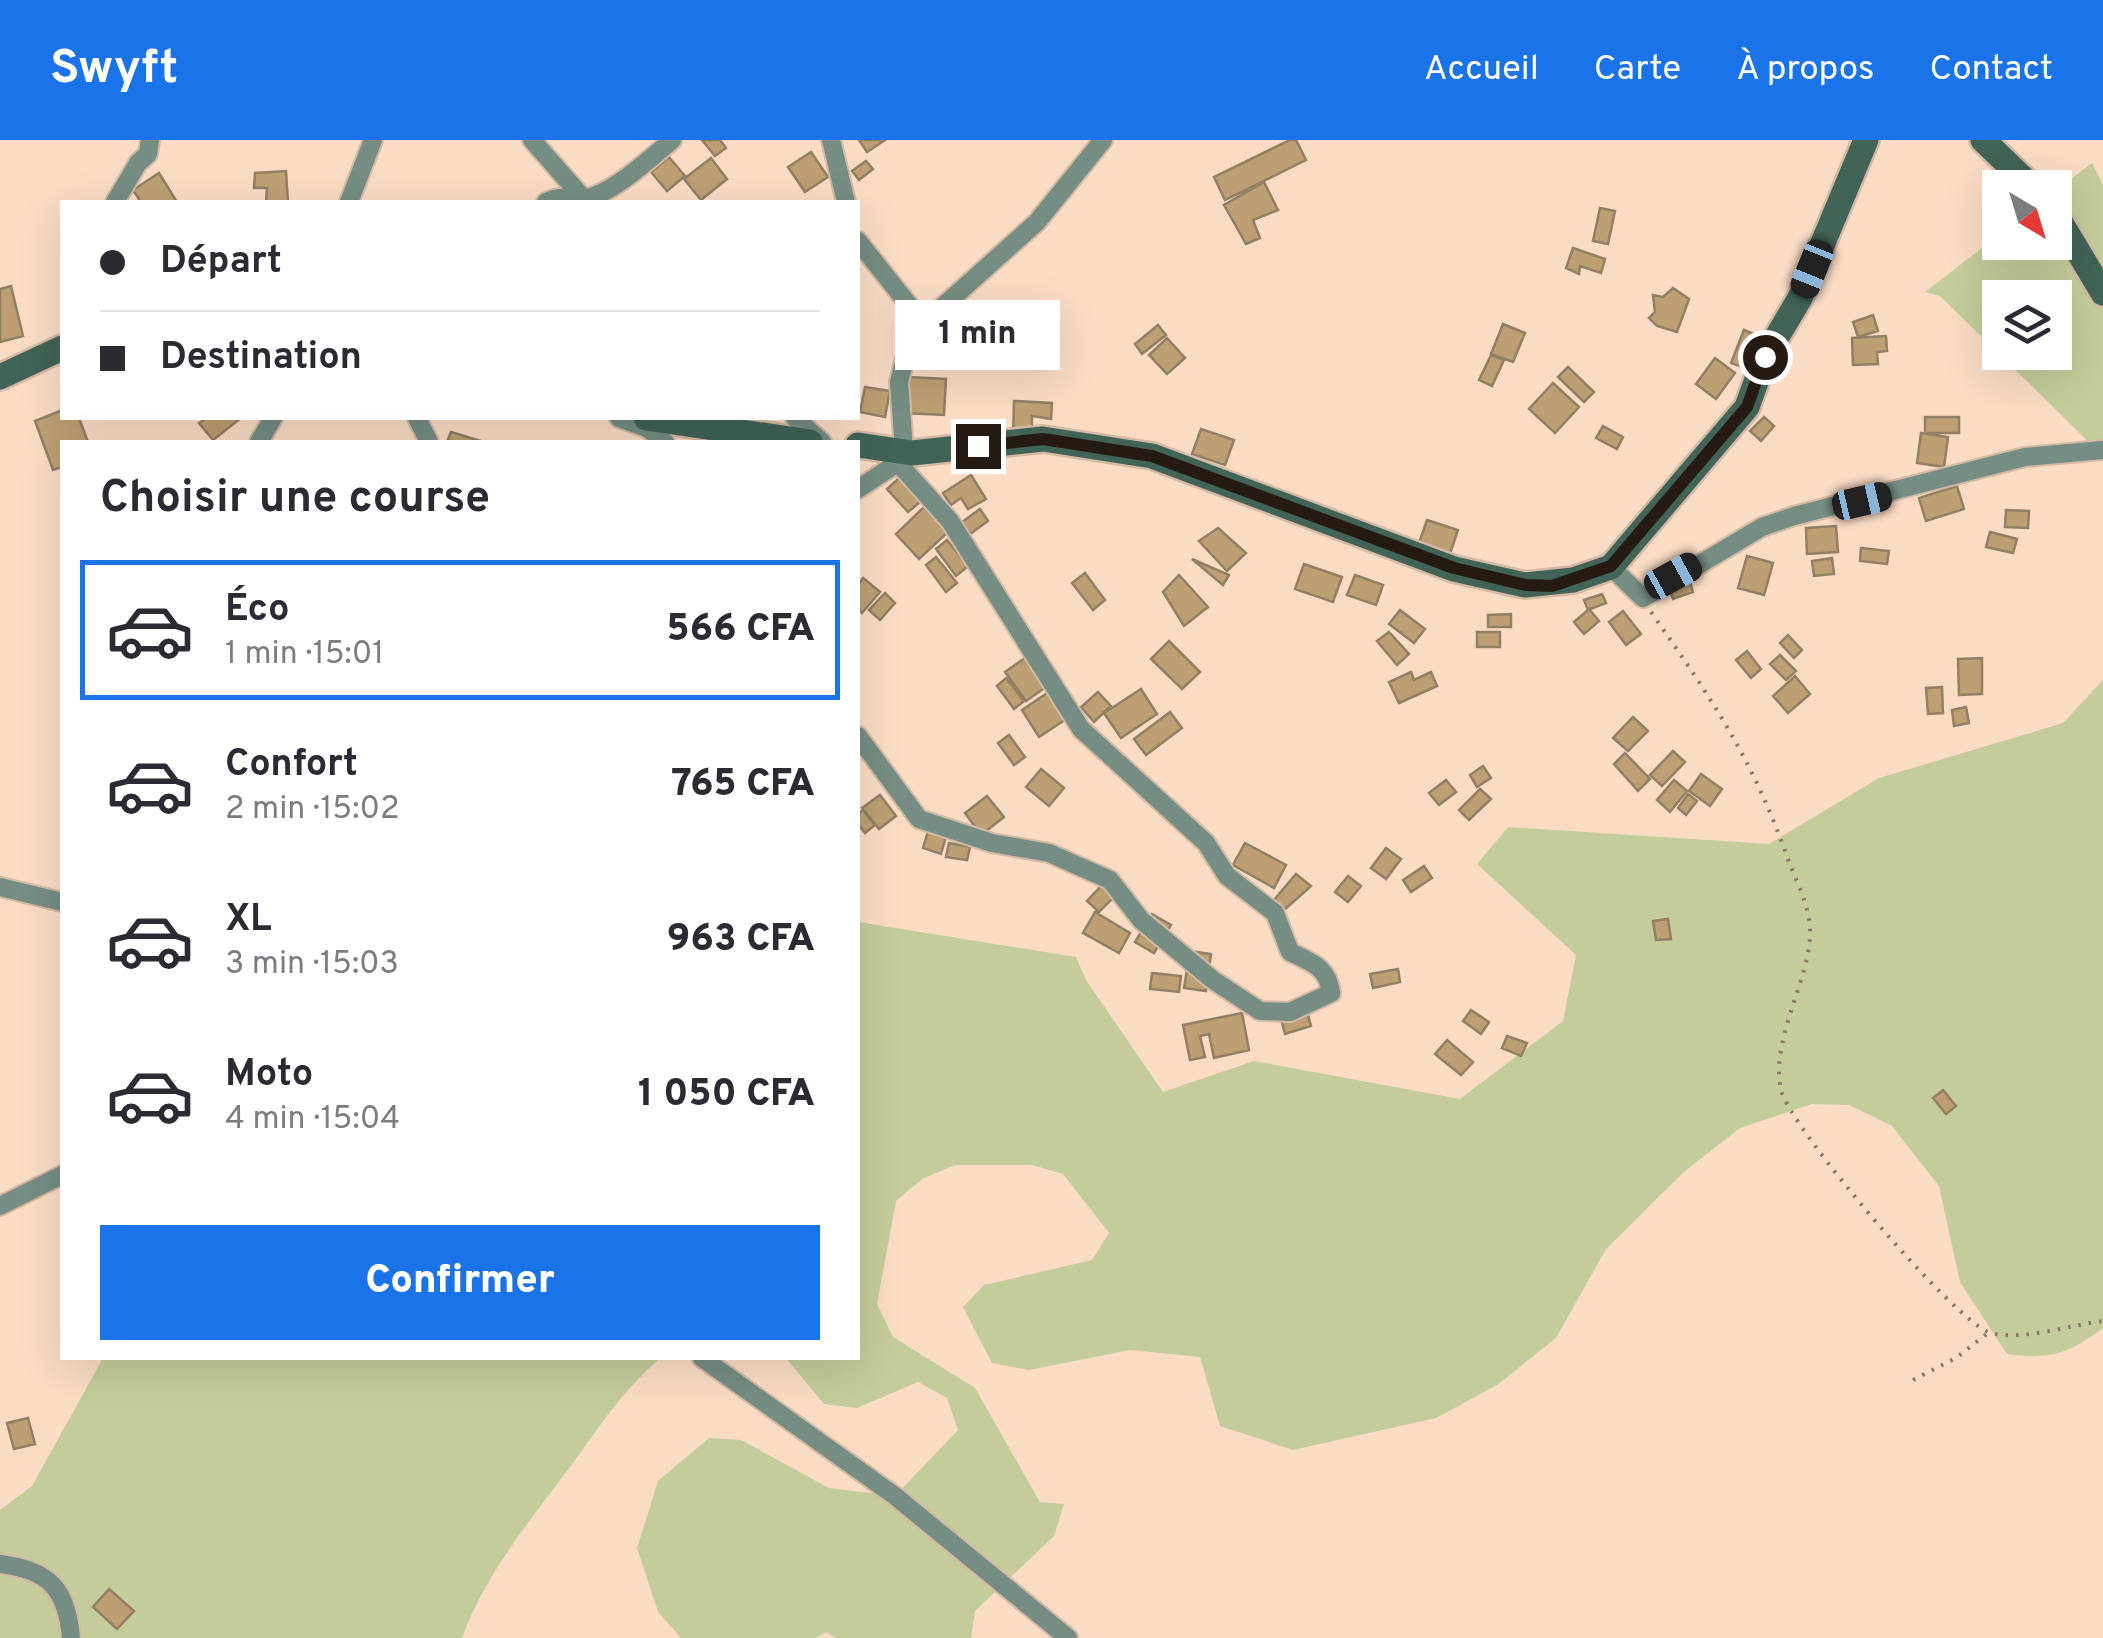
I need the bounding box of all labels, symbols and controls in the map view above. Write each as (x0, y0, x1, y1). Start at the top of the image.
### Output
text: Swyft (50, 40, 178, 100)
text: Accueil (1424, 48, 1539, 92)
text: Carte (1594, 48, 1681, 92)
text: À propos (1736, 48, 1874, 92)
text: Contact (1929, 48, 2053, 92)
north arrow (1982, 170, 2072, 260)
map controls (1982, 170, 2072, 370)
car (1787, 236, 1837, 302)
text: Départ (160, 238, 282, 287)
button: layers (1982, 280, 2072, 370)
callout: 1 min (896, 301, 1060, 371)
text: 1 min (938, 315, 1017, 355)
text: Destination (160, 334, 362, 383)
route start (1743, 335, 1788, 380)
route end (956, 424, 1001, 469)
text: Choisir une course (100, 471, 490, 528)
car (1829, 480, 1895, 522)
car (1639, 548, 1707, 604)
icon: car (105, 585, 195, 675)
text: Éco (225, 586, 289, 635)
text: 566 CFA (666, 606, 815, 655)
text: 1 min · 15:01 (225, 635, 384, 675)
icon: car (105, 740, 195, 830)
text: Confort (225, 741, 358, 790)
text: 765 CFA (671, 761, 815, 810)
text: 2 min · 15:02 (225, 790, 400, 830)
icon: car (105, 895, 195, 985)
text: XL (225, 896, 272, 945)
text: 963 CFA (667, 916, 815, 965)
text: 3 min · 15:03 (225, 945, 399, 985)
icon: car (105, 1050, 195, 1140)
text: Moto (225, 1051, 313, 1100)
text: 1 050 CFA (638, 1071, 815, 1120)
text: 4 min · 15:04 (225, 1100, 400, 1140)
button: Confirmer (100, 1225, 820, 1340)

